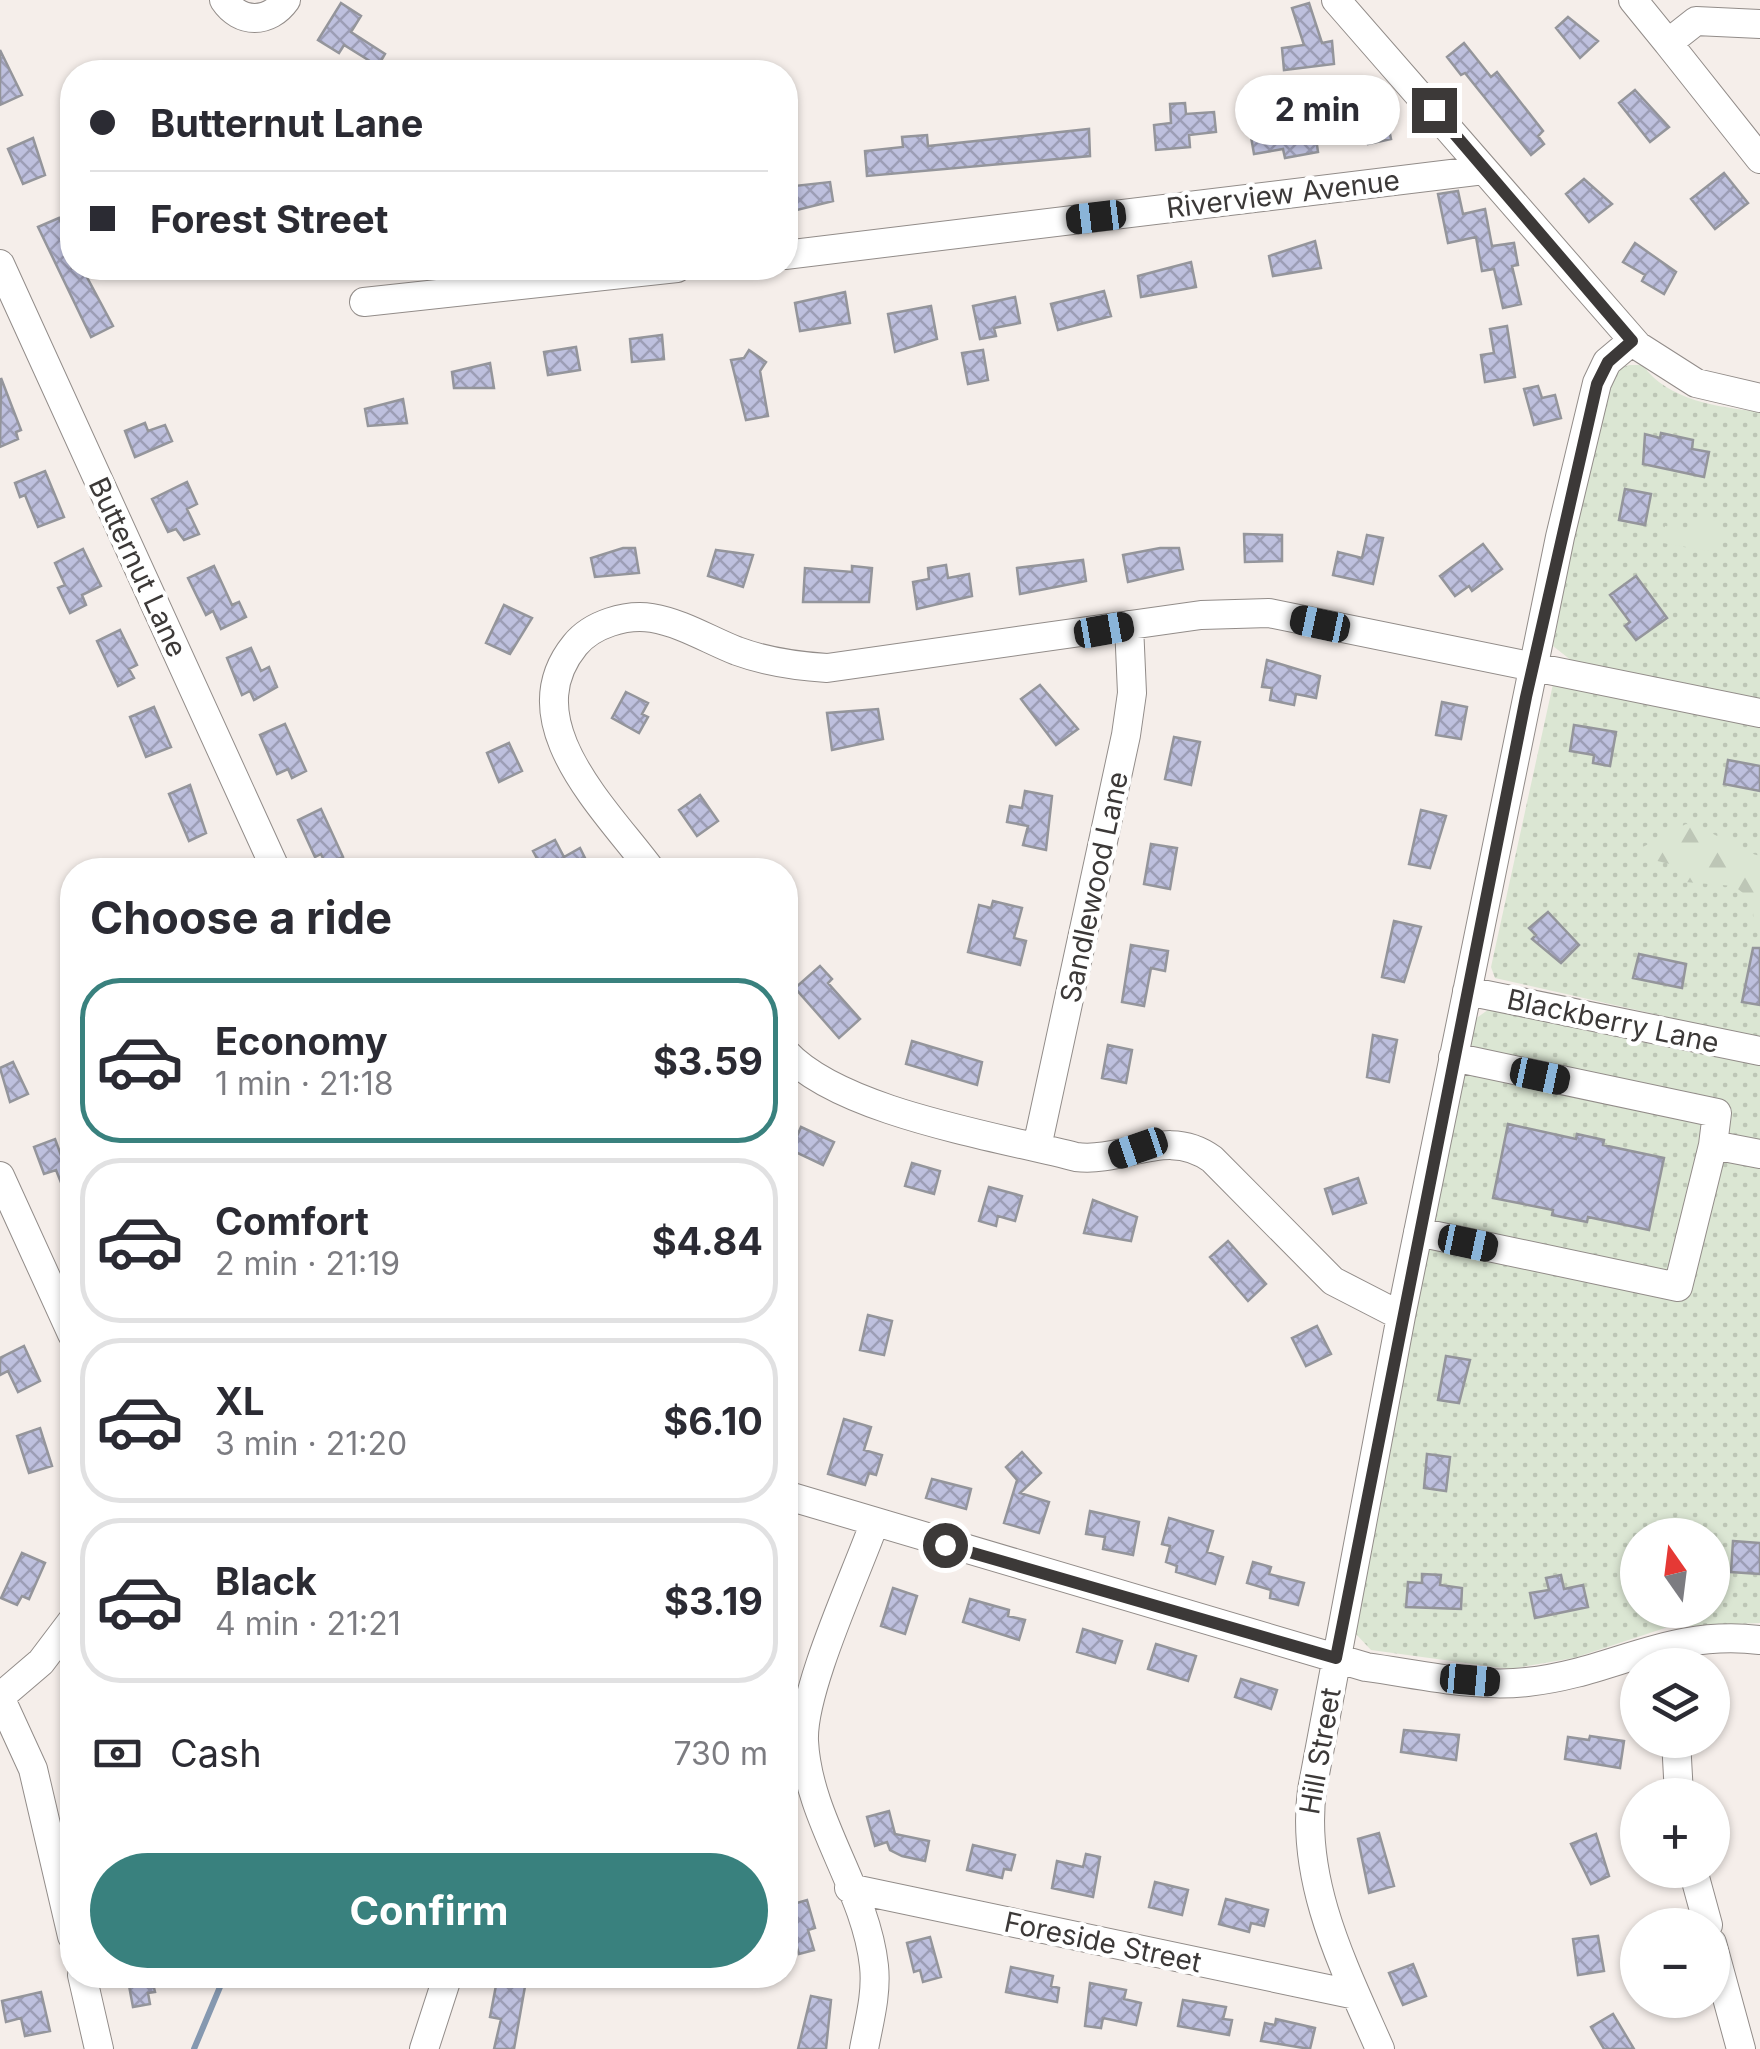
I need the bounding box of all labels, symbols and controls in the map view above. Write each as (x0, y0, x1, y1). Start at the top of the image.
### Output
callout: 2 min (1234, 75, 1399, 145)
route end (1412, 88, 1457, 133)
text: 2 min (1275, 90, 1360, 129)
text: Butternut Lane (150, 100, 423, 146)
street label: Riverview Avenue (1164, 163, 1402, 225)
text: Forest Street (150, 196, 388, 242)
car (1064, 198, 1128, 236)
street label: Butternut Lane (82, 472, 194, 662)
car (1288, 603, 1352, 645)
car (1072, 610, 1136, 650)
street label: Sandlewood Lane (1053, 768, 1135, 1006)
text: Choose a ride (90, 890, 392, 945)
street label: Blackberry Lane (1504, 982, 1722, 1060)
icon: car (95, 1016, 185, 1106)
text: Economy (215, 1018, 388, 1064)
text: $3.59 (653, 1038, 763, 1084)
car (1508, 1055, 1572, 1097)
text: 1 min · 21:18 (215, 1064, 393, 1103)
car (1105, 1124, 1171, 1172)
icon: car (95, 1196, 185, 1286)
text: Comfort (215, 1198, 369, 1244)
text: $4.84 (652, 1218, 763, 1264)
car (1436, 1222, 1500, 1264)
text: 2 min · 21:19 (215, 1244, 400, 1283)
icon: car (95, 1376, 185, 1466)
text: XL (215, 1378, 265, 1424)
text: $6.10 (663, 1398, 763, 1444)
text: 3 min · 21:20 (215, 1424, 407, 1463)
north arrow (1620, 1518, 1730, 1628)
map controls (1620, 1518, 1730, 2018)
route start (923, 1523, 968, 1568)
icon: car (95, 1556, 185, 1646)
text: Black (215, 1558, 317, 1604)
text: $3.19 (664, 1578, 763, 1624)
text: 4 min · 21:21 (215, 1604, 401, 1643)
button: layers (1620, 1648, 1730, 1758)
car (1439, 1662, 1501, 1698)
street label: Hill Street (1292, 1685, 1348, 1817)
icon: cash (90, 1726, 145, 1781)
text: Cash (170, 1730, 262, 1776)
text: 730 m (673, 1734, 768, 1773)
button: + (1620, 1778, 1730, 1888)
button: Confirm (90, 1853, 768, 1968)
street label: Foreside Street (1001, 1905, 1205, 1979)
button: − (1620, 1908, 1730, 2018)

